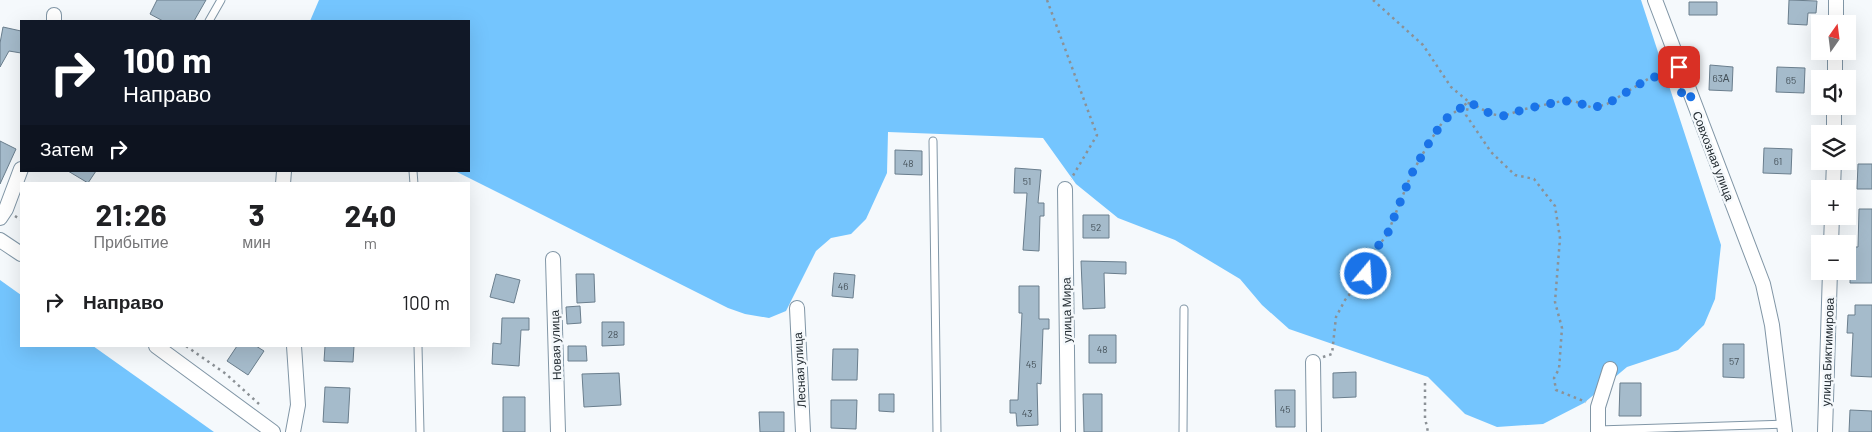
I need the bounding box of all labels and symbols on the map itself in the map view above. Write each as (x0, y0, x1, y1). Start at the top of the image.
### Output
north arrow (1811, 15, 1856, 60)
pin (1658, 46, 1700, 88)
house number: 63А (1713, 72, 1730, 84)
house number: 65 (1786, 74, 1796, 86)
street label: Совхозная улица (1689, 109, 1738, 203)
house number: 61 (1774, 155, 1782, 167)
house number: 48 (903, 157, 913, 169)
house number: 51 (1023, 175, 1031, 187)
house number: 52 (1091, 221, 1101, 233)
position arrow (1339, 247, 1391, 299)
street label: улица Мира (1058, 277, 1075, 343)
house number: 46 (838, 280, 848, 292)
street label: улица Биктимирова (1818, 297, 1837, 407)
street label: Новая улица (547, 309, 564, 380)
house number: 28 (608, 328, 618, 340)
street label: Лесная улица (790, 331, 809, 408)
house number: 48 (1097, 343, 1107, 355)
house number: 57 (1729, 355, 1739, 367)
house number: 45 (1026, 358, 1036, 370)
house number: 45 (1280, 403, 1290, 415)
house number: 43 (1022, 407, 1032, 419)

